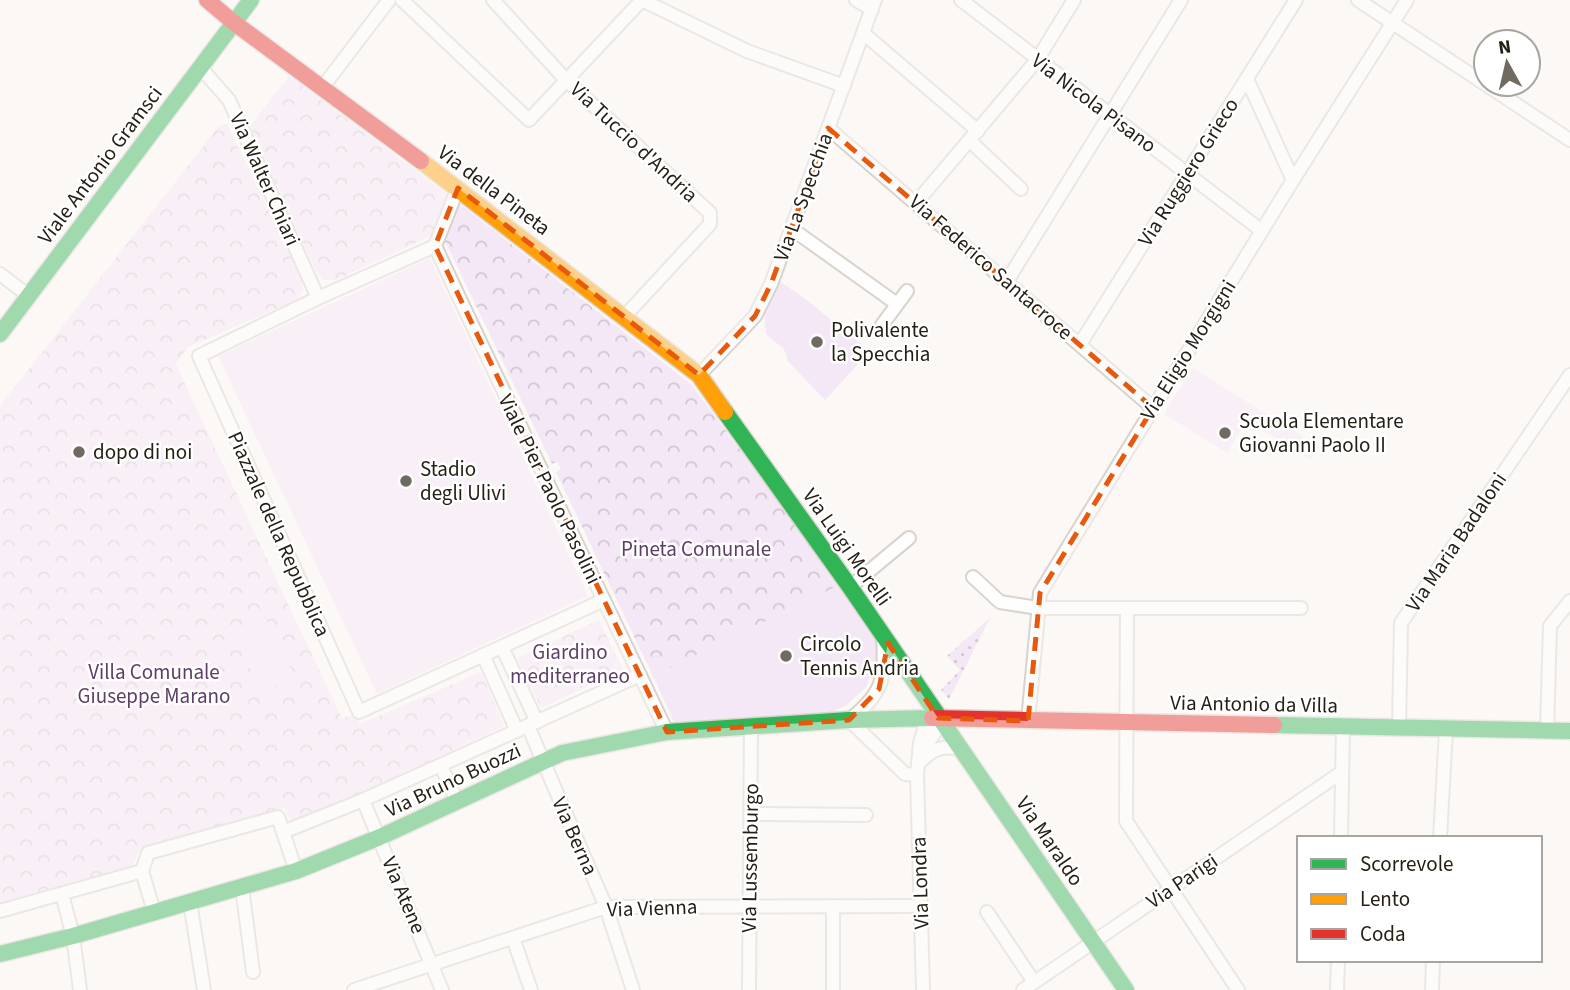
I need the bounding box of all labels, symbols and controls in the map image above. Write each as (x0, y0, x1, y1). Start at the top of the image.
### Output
north arrow (1472, 28, 1542, 98)
text: N (1497, 33, 1513, 62)
street label: Via Nicola Pisano (1025, 46, 1163, 160)
street label: Via Tuccio d'Andria (563, 75, 705, 209)
street label: Viale Antonio Gramsci (31, 80, 169, 250)
street label: Via Ruggiero Grieco (1130, 92, 1246, 252)
street label: Via Walter Chiari (222, 107, 308, 251)
street label: Via La Specchia (766, 128, 840, 266)
street label: Via della Pineta (431, 138, 557, 242)
street label: Via Federico Santacroce (902, 187, 1080, 347)
street label: Via Eligio Morgigni (1133, 274, 1243, 426)
place label: Polivalente la Specchia (831, 315, 930, 369)
marker: Polivalente la Specchia (809, 334, 825, 350)
street label: Viale Pier Paolo Pasolini (491, 389, 609, 589)
place label: Scuola Elementare Giovanni Paolo II (1239, 406, 1404, 460)
marker: Scuola Elementare Giovanni Paolo II (1217, 425, 1233, 441)
street label: Piazzale della Repubblica (220, 426, 338, 642)
place label: dopo di noi (93, 437, 192, 467)
marker: dopo di noi (71, 444, 87, 460)
place label: Stadio degli Ulivi (420, 454, 506, 508)
street label: Via Maria Badaloni (1398, 466, 1514, 618)
marker: Stadio degli Ulivi (398, 473, 414, 489)
street label: Via Luigi Morelli (795, 482, 899, 612)
park label: Pineta Comunale (621, 534, 771, 564)
place label: Circolo Tennis Andria (800, 629, 919, 683)
park label: Giardino mediterraneo (510, 637, 630, 691)
marker: Circolo Tennis Andria (778, 648, 794, 664)
park label: Villa Comunale Giuseppe Marano (78, 657, 230, 711)
street label: Via Antonio da Villa (1170, 688, 1338, 720)
street label: Via Bruno Buozzi (380, 735, 526, 825)
street label: Via Lussemburgo (734, 783, 766, 933)
street label: Via Maraldo (1009, 790, 1091, 892)
street label: Via Berna (544, 792, 606, 880)
street label: Via Londra (903, 836, 937, 930)
legend (1297, 836, 1542, 962)
street label: Via Parigi (1140, 846, 1224, 916)
text: Scorrevole (1360, 849, 1454, 879)
street label: Via Atene (374, 852, 434, 938)
text: Lento (1360, 884, 1410, 914)
street label: Via Vienna (606, 891, 698, 925)
text: Coda (1360, 919, 1406, 949)

